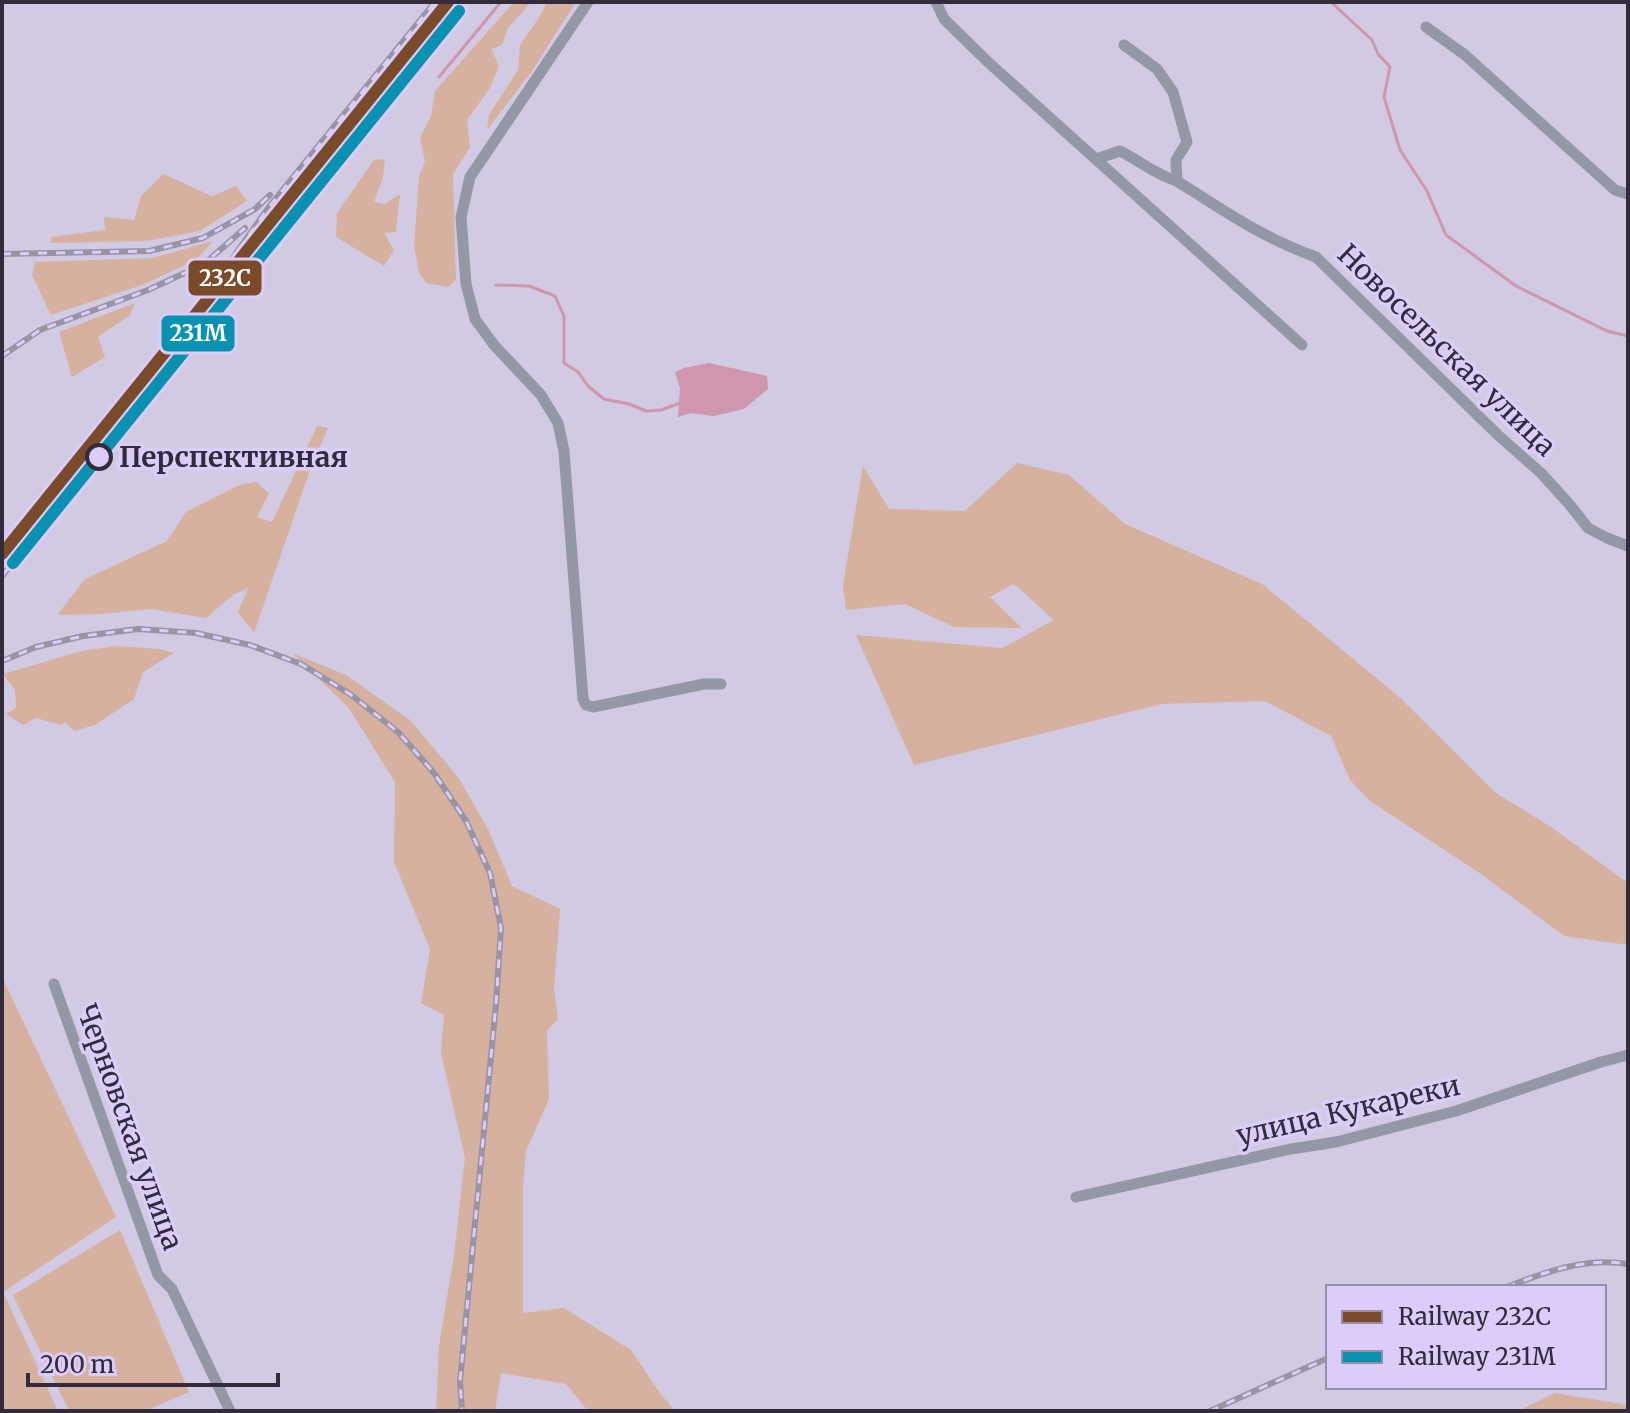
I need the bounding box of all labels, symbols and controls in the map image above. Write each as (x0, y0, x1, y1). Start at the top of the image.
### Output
street label: Новосельская улица (1330, 236, 1564, 464)
line badge: 232C (187, 259, 263, 297)
text: 232C (199, 264, 251, 292)
line badge: 231М (160, 314, 236, 353)
text: 231М (169, 319, 227, 347)
place label: Перспективная (119, 439, 348, 475)
marker: Перспективная (86, 444, 112, 470)
street label: Черновская улица (69, 999, 191, 1255)
street label: улица Кукареки (1233, 1067, 1463, 1153)
legend (1326, 1285, 1606, 1389)
text: Railway 232C (1398, 1301, 1551, 1332)
scale bar (28, 1337, 278, 1387)
text: Railway 231М (1398, 1341, 1556, 1372)
text: 200 m (40, 1349, 115, 1380)

